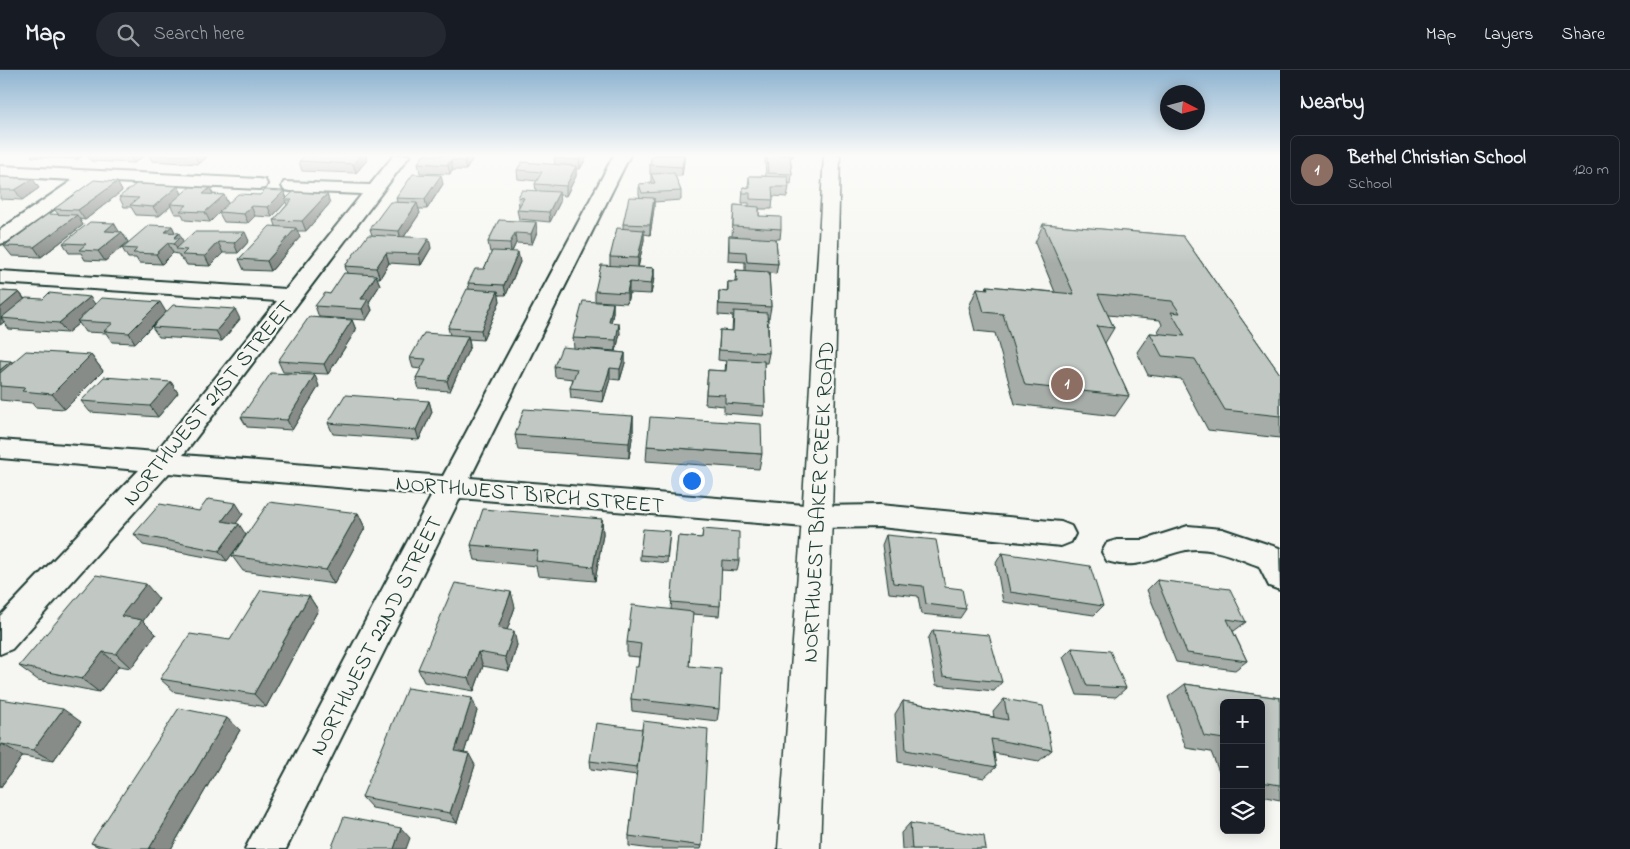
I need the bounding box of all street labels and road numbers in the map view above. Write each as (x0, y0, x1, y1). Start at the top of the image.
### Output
street label: NORTHWEST 21ST STREET (116, 294, 303, 514)
street label: NORTHWEST BAKER CREEK ROAD (796, 341, 844, 664)
street label: NORTHWEST BIRCH STREET (394, 468, 666, 524)
street label: NORTHWEST 22ND STREET (303, 511, 452, 762)

